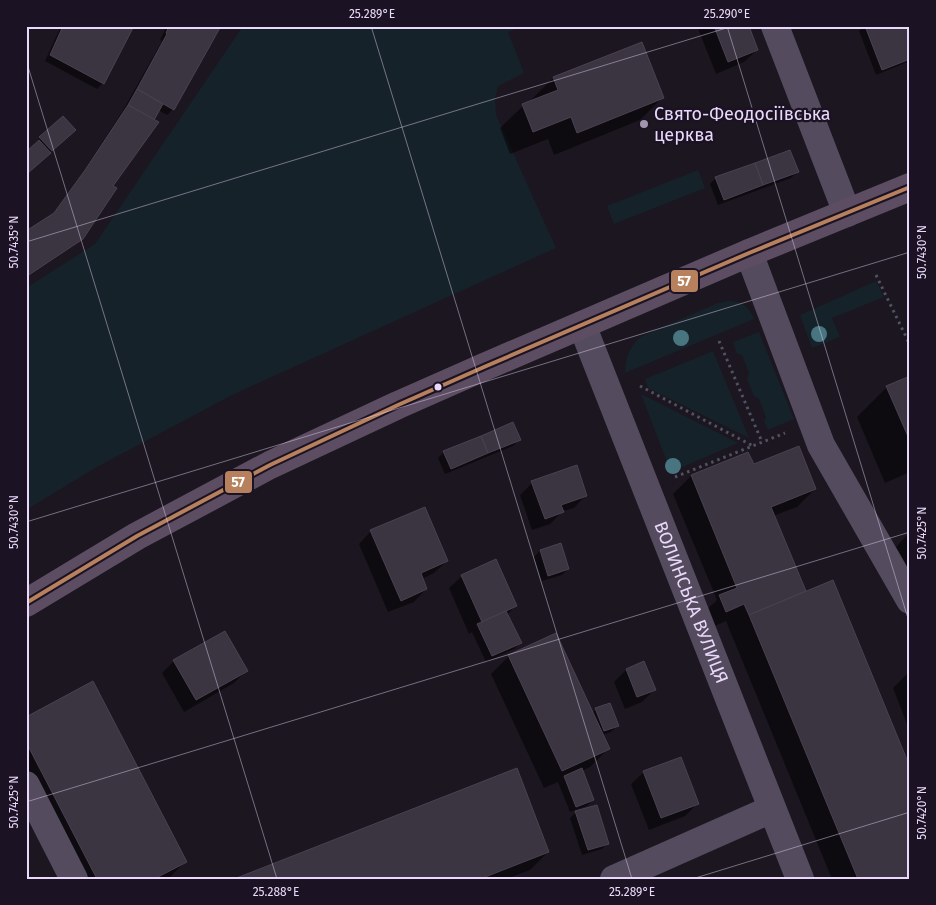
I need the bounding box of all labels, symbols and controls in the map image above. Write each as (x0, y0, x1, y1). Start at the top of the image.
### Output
text: 25.289°E (349, 7, 395, 21)
text: 25.290°E (704, 7, 750, 21)
place label: Свято-Феодосіївська церква (654, 103, 831, 146)
marker: Свято-Феодосіївська церква (638, 118, 650, 130)
text: 50.7435°N (7, 216, 21, 268)
text: 50.7430°N (915, 225, 929, 279)
line badge: 57 (670, 269, 699, 293)
text: 57 (677, 273, 691, 290)
unlabelled marker (433, 382, 443, 392)
line badge: 57 (224, 470, 253, 494)
text: 57 (231, 474, 245, 491)
text: 50.7430°N (7, 495, 21, 549)
text: 50.7425°N (915, 507, 929, 559)
street label: ВОЛИНСЬКА ВУЛИЦЯ (649, 518, 733, 687)
text: 50.7425°N (7, 776, 21, 828)
text: 50.7420°N (915, 786, 929, 840)
text: 25.288°E (253, 885, 299, 899)
text: 25.289°E (609, 885, 655, 899)

